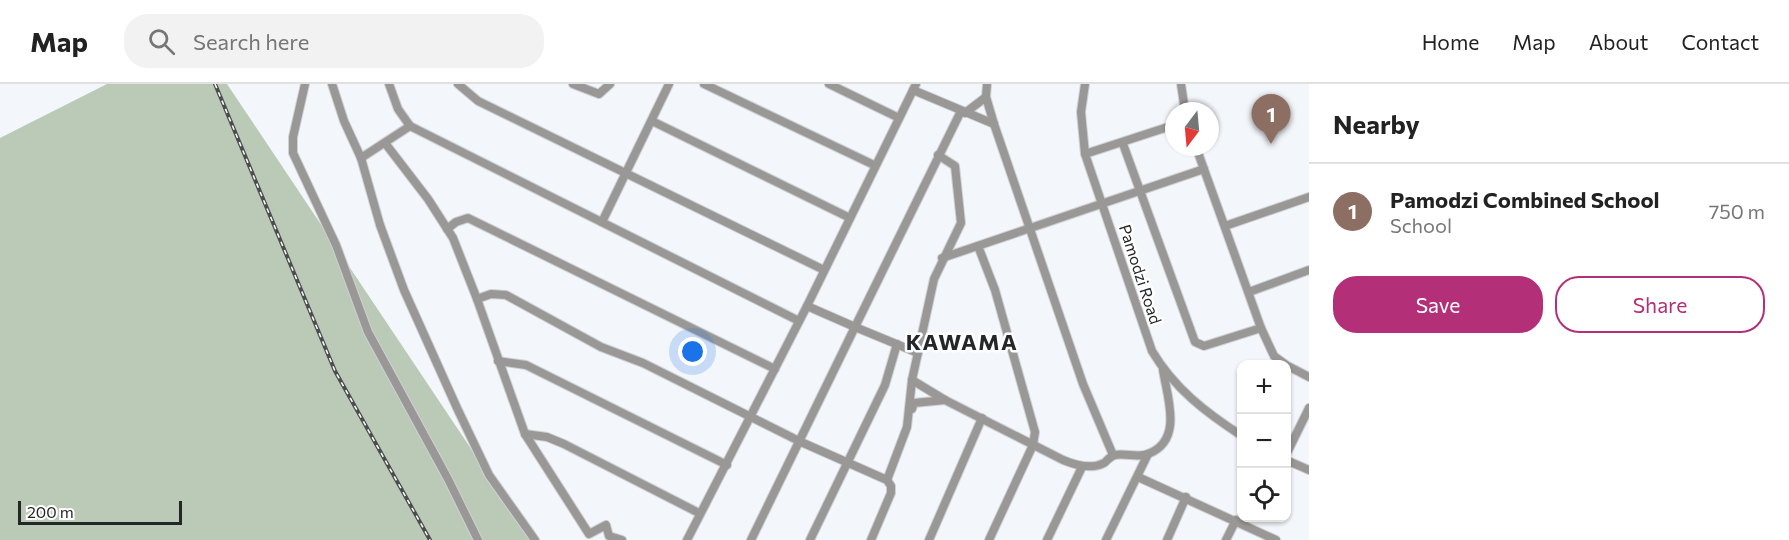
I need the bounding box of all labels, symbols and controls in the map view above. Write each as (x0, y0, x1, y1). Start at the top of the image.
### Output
search box (124, 14, 544, 68)
text: Map (30, 24, 88, 58)
icon: search (145, 25, 178, 58)
text: Search here (193, 28, 309, 55)
text: Home (1422, 29, 1479, 54)
text: Map (1512, 29, 1556, 54)
text: About (1589, 29, 1648, 54)
text: Contact (1681, 29, 1759, 54)
pin: 1 (1252, 94, 1290, 144)
north arrow (1165, 102, 1219, 156)
text: Nearby (1333, 108, 1420, 139)
text: Pamodzi Combined School (1390, 186, 1660, 213)
text: 1 (1348, 199, 1357, 223)
text: 750 m (1709, 199, 1765, 223)
text: School (1390, 213, 1452, 237)
street label: Pamodzi Road (1116, 222, 1166, 326)
button: Save (1333, 276, 1543, 333)
button: Share (1555, 276, 1765, 333)
district label: KAWAMA (906, 328, 1018, 355)
your location (678, 337, 707, 366)
map controls (1237, 360, 1291, 522)
button: + (1237, 360, 1291, 414)
button: − (1237, 414, 1291, 468)
button: locate (1237, 468, 1291, 522)
scale bar (18, 498, 182, 526)
text: 200 m (27, 502, 74, 521)

